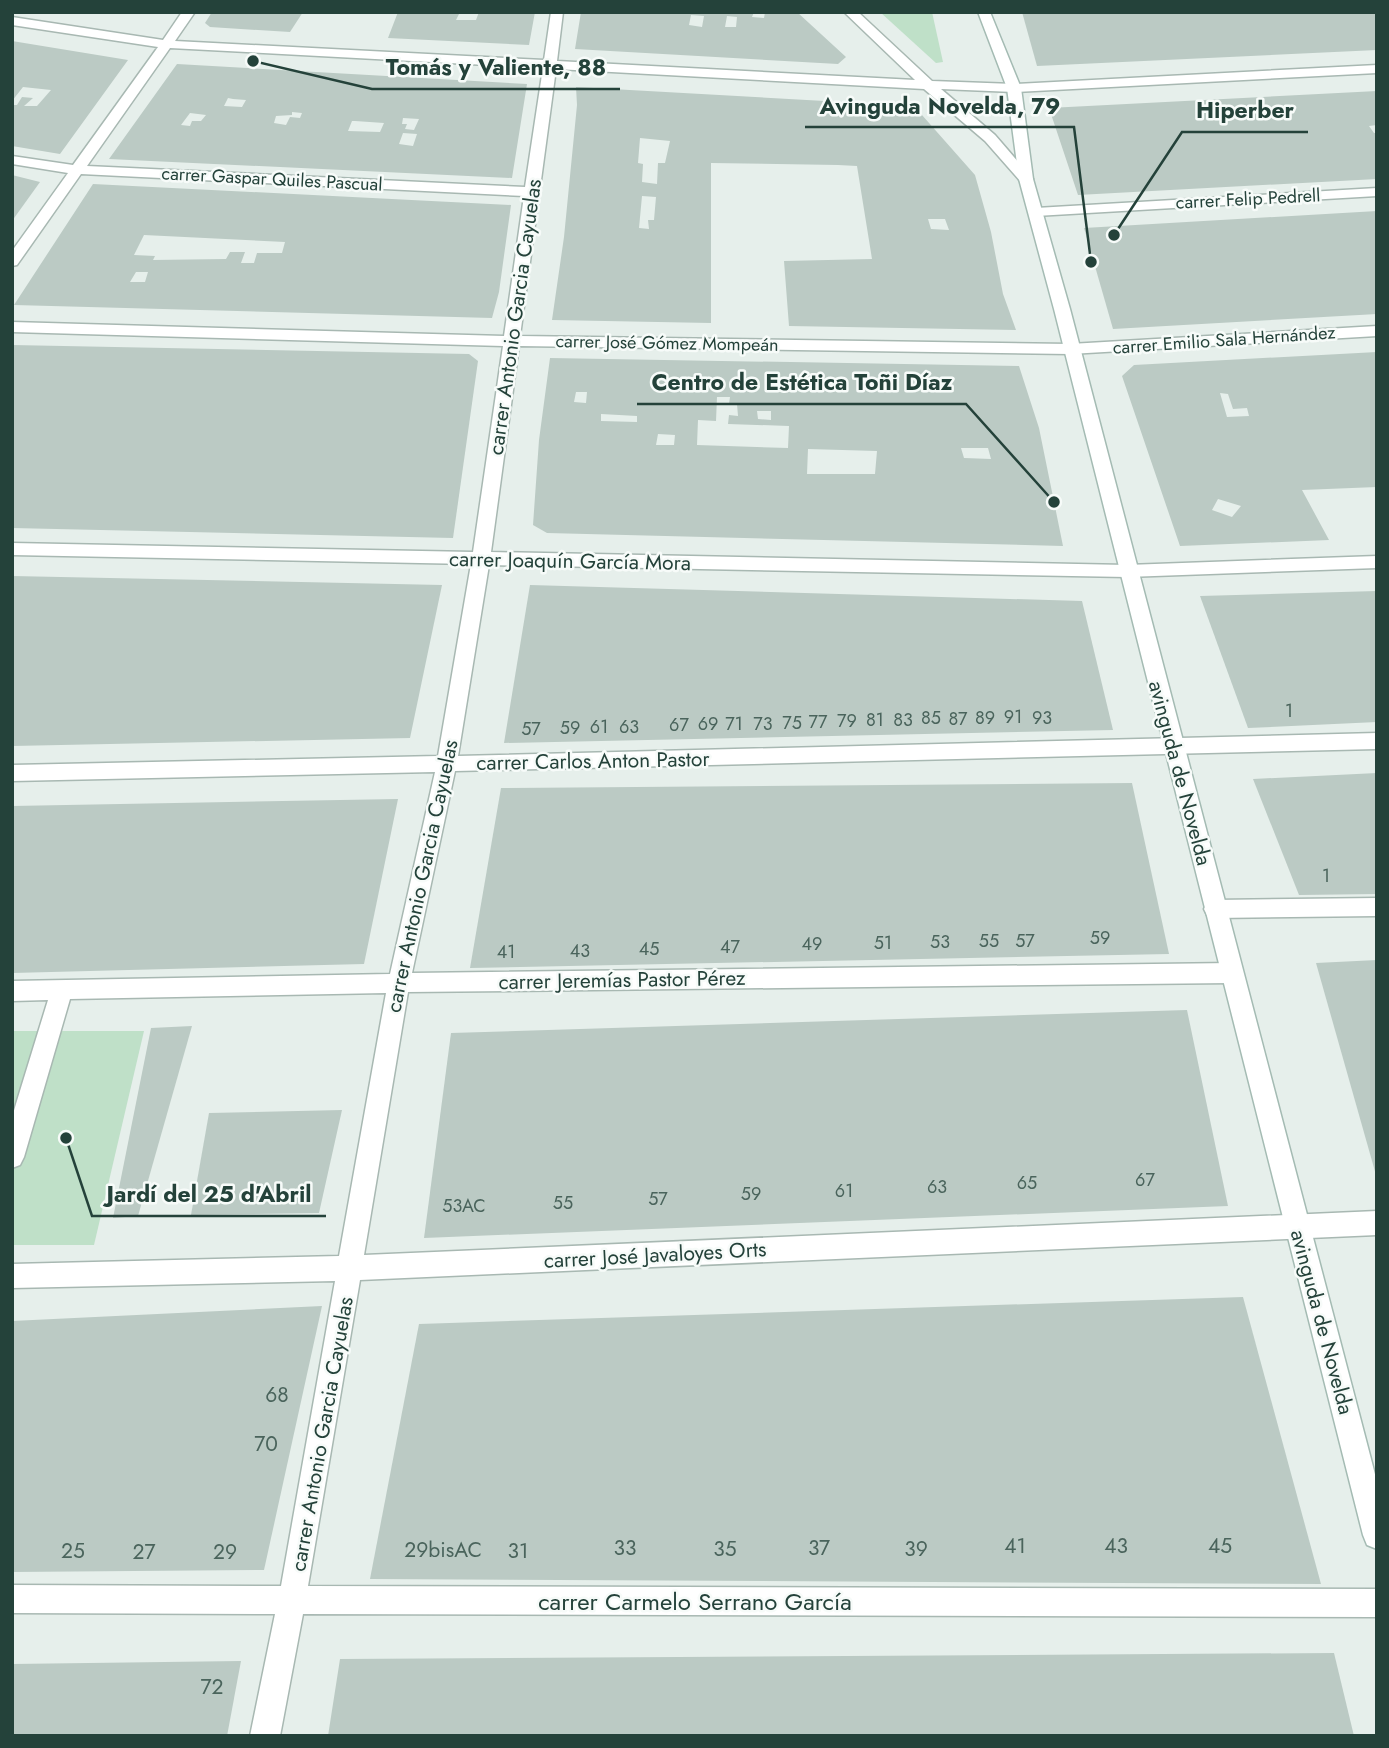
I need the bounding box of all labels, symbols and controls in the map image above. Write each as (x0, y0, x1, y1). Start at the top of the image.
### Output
callout: Tomás y Valiente, 88 (372, 45, 620, 89)
text: Tomás y Valiente, 88 (386, 50, 606, 84)
callout: Avinguda Novelda, 79 (805, 83, 1074, 127)
callout: Hiperber (1182, 88, 1308, 132)
text: Avinguda Novelda, 79 (818, 89, 1061, 123)
text: Hiperber (1196, 93, 1295, 127)
street label: carrer Gaspar Quiles Pascual (161, 160, 383, 198)
street label: carrer Antonio Garcia Cayuelas (481, 177, 549, 457)
street label: carrer Felip Pedrell (1175, 182, 1321, 216)
street label: carrer Emilio Sala Hernández (1112, 319, 1337, 361)
street label: carrer José Gómez Mompeán (555, 328, 779, 358)
callout: Centro de Estética Toñi Díaz (637, 360, 966, 404)
text: Centro de Estética Toñi Díaz (651, 365, 953, 399)
street label: carrer Joaquín García Mora (449, 544, 691, 578)
street label: avinguda de Novelda (1141, 677, 1219, 869)
house number: 1 (1285, 698, 1293, 724)
house number: 91 (1004, 704, 1022, 730)
house number: 85 (921, 705, 941, 731)
house number: 89 (975, 705, 995, 731)
house number: 93 (1032, 705, 1052, 731)
house number: 87 (948, 706, 968, 732)
house number: 81 (866, 707, 884, 733)
house number: 83 (893, 707, 913, 733)
house number: 79 (837, 708, 857, 734)
house number: 77 (809, 709, 828, 735)
house number: 75 (782, 710, 802, 736)
house number: 69 (698, 711, 718, 737)
house number: 71 (725, 711, 743, 737)
house number: 73 (753, 711, 773, 737)
house number: 67 (669, 712, 689, 738)
house number: 61 (590, 714, 608, 740)
house number: 63 (619, 714, 639, 740)
house number: 59 (560, 715, 580, 741)
house number: 57 (521, 716, 541, 742)
street label: carrer Antonio Garcia Cayuelas (378, 737, 466, 1015)
street label: carrer Carlos Anton Pastor (476, 744, 711, 778)
house number: 1 (1322, 863, 1330, 889)
house number: 59 (1090, 925, 1110, 951)
house number: 55 (979, 928, 999, 954)
house number: 57 (1015, 928, 1035, 954)
house number: 53 (930, 929, 950, 955)
house number: 51 (874, 930, 892, 956)
house number: 49 (802, 931, 822, 957)
house number: 47 (720, 934, 741, 960)
house number: 45 (639, 936, 659, 962)
house number: 43 (570, 938, 590, 964)
house number: 41 (497, 939, 515, 965)
street label: carrer Jeremías Pastor Pérez (498, 963, 746, 997)
house number: 67 (1135, 1167, 1155, 1193)
house number: 65 (1017, 1170, 1037, 1196)
callout: Jardí del 25 d'Abril (92, 1172, 326, 1216)
house number: 63 (927, 1174, 947, 1200)
text: Jardí del 25 d'Abril (102, 1177, 312, 1211)
house number: 61 (835, 1178, 853, 1204)
house number: 59 (741, 1181, 761, 1207)
house number: 57 (648, 1186, 668, 1212)
house number: 55 (553, 1190, 573, 1216)
house number: 53AC (442, 1193, 486, 1219)
street label: avinguda de Novelda (1283, 1226, 1361, 1418)
street label: carrer José Javaloyes Orts (543, 1234, 767, 1276)
street label: carrer Antonio Garcia Cayuelas (283, 1294, 361, 1574)
house number: 68 (265, 1380, 289, 1410)
house number: 70 (254, 1429, 278, 1459)
house number: 41 (1004, 1531, 1026, 1561)
house number: 43 (1104, 1531, 1128, 1561)
house number: 45 (1208, 1531, 1232, 1561)
house number: 33 (614, 1533, 636, 1563)
house number: 37 (808, 1533, 830, 1563)
house number: 35 (713, 1534, 737, 1564)
house number: 39 (904, 1534, 928, 1564)
house number: 29bisAC (404, 1535, 482, 1565)
house number: 25 (61, 1536, 85, 1566)
house number: 31 (508, 1536, 528, 1566)
house number: 27 (133, 1537, 155, 1567)
house number: 29 (213, 1537, 237, 1567)
street label: carrer Carmelo Serrano García (538, 1584, 852, 1619)
house number: 72 (201, 1672, 223, 1702)

